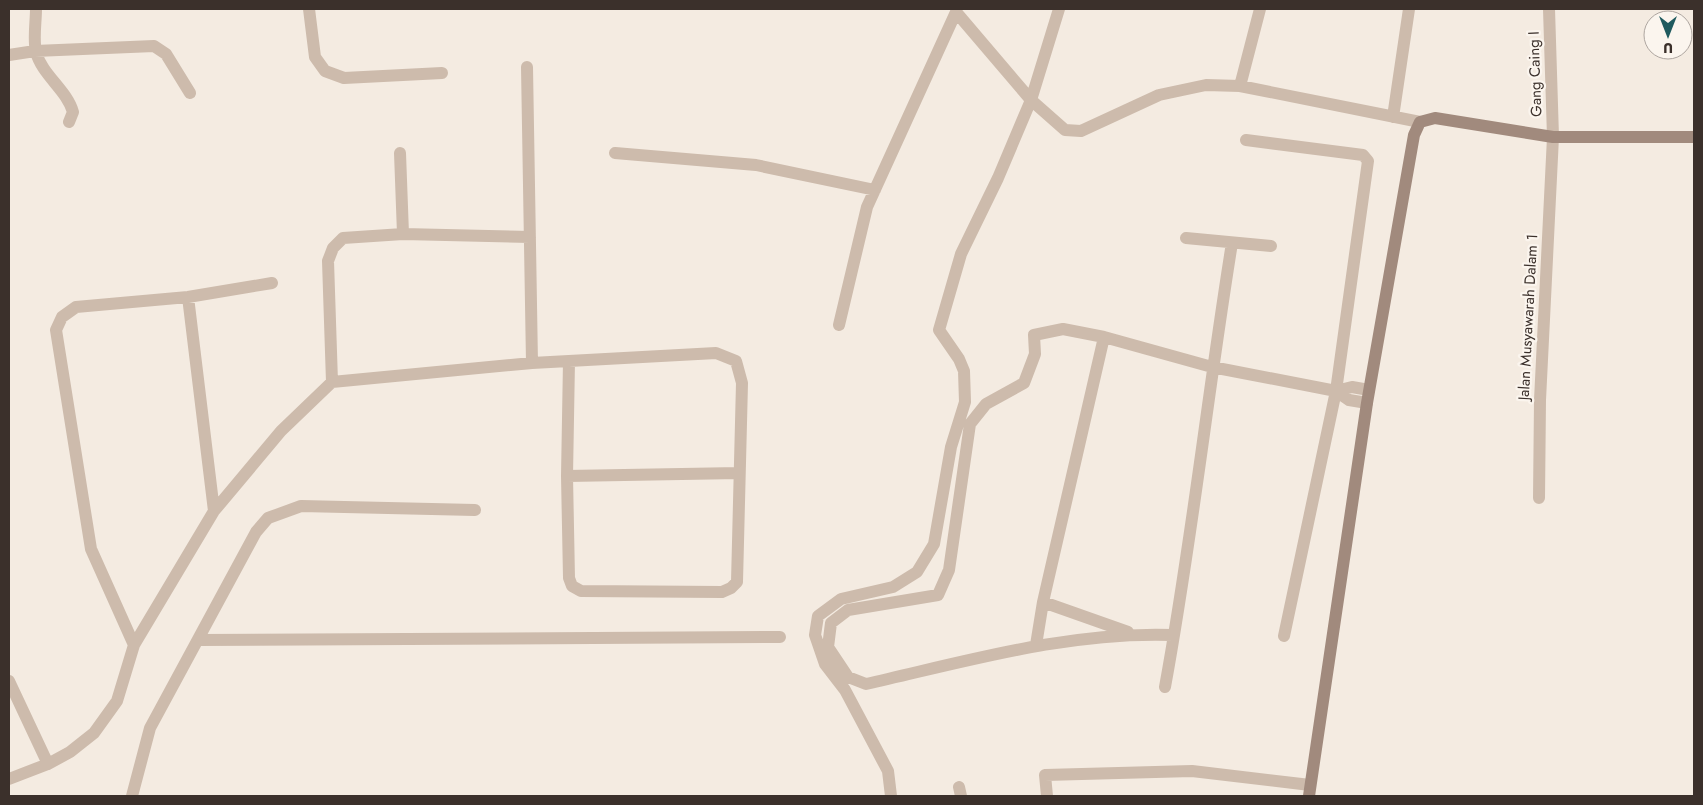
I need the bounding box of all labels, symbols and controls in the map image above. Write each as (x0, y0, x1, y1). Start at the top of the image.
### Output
north arrow (1643, 10, 1693, 60)
street label: Gang Caing I (1523, 31, 1547, 117)
text: U (1663, 38, 1673, 58)
street label: Jalan Musyawarah Dalam 1 (1513, 233, 1543, 403)

